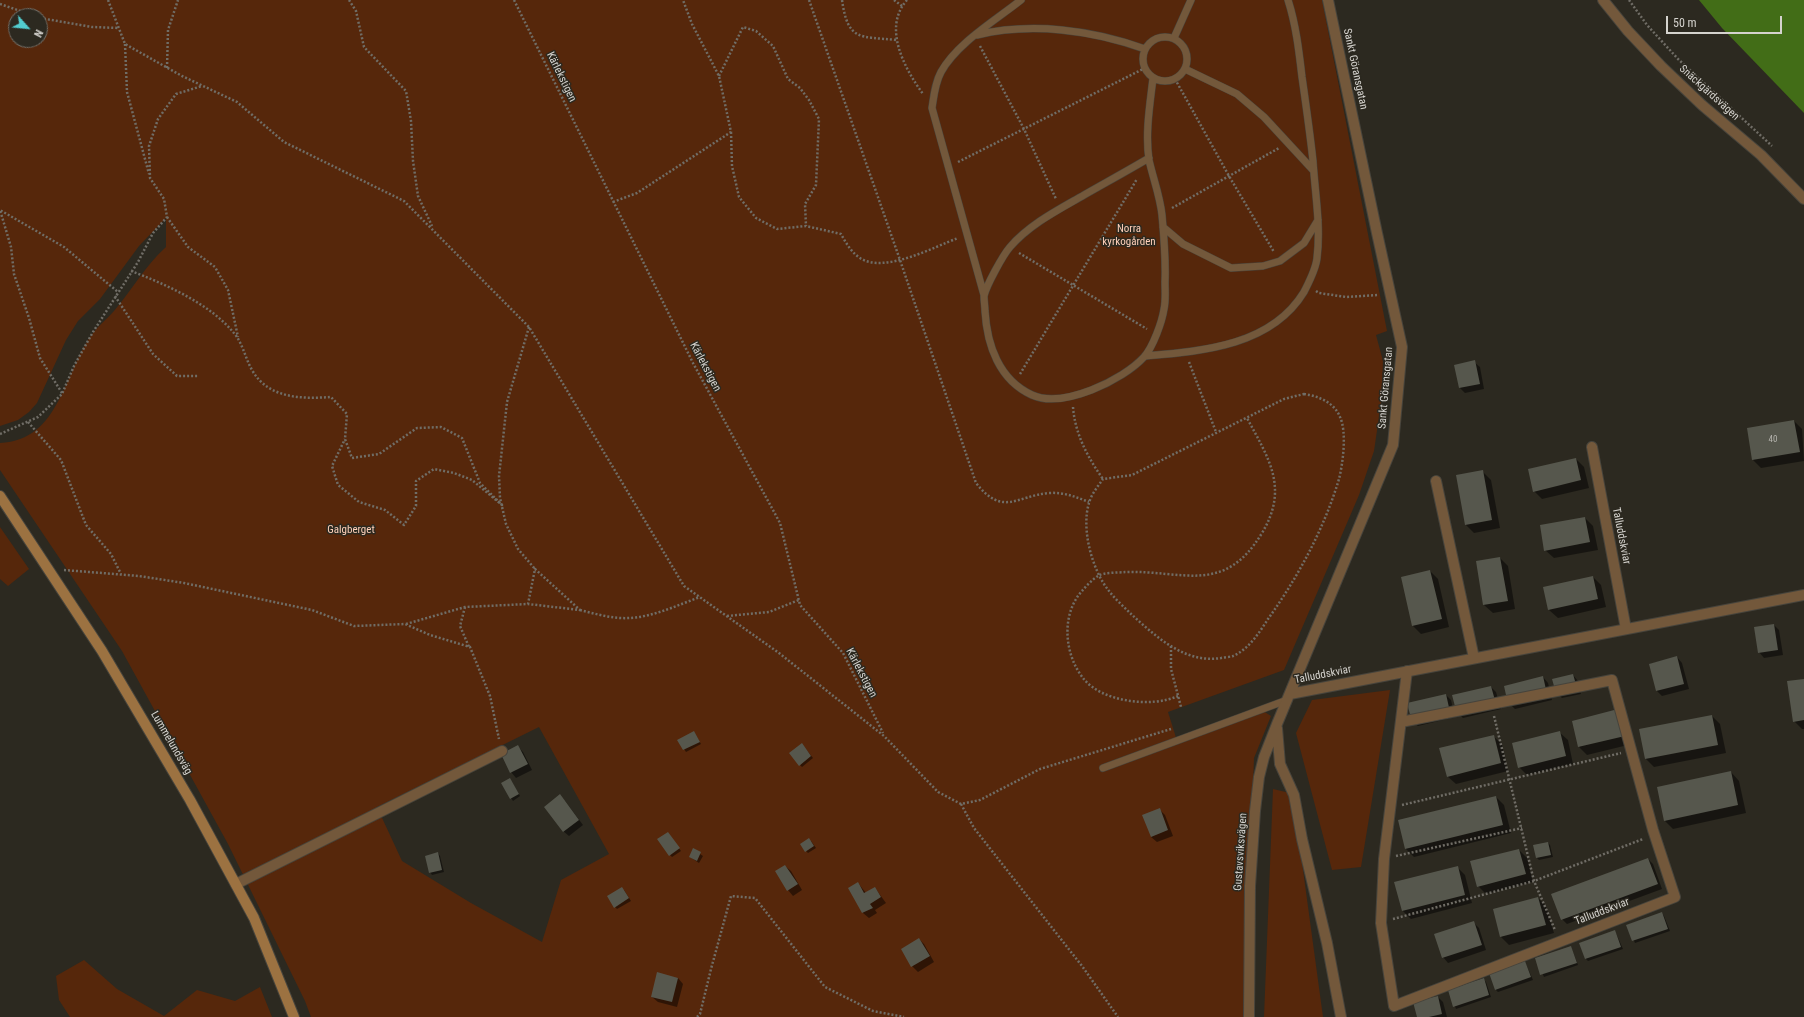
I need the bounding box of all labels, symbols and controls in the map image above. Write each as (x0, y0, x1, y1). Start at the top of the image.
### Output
north arrow (8, 8, 48, 48)
scale bar (1668, 8, 1784, 34)
text: 50 m (1673, 16, 1697, 30)
text: N (31, 27, 46, 39)
street label: Sankt Göransgatan (1340, 27, 1370, 111)
street label: Kärlekstigen (543, 50, 579, 104)
street label: Snäckgärdsvägen (1676, 63, 1742, 123)
park label: Norra kyrkogården (1102, 222, 1156, 248)
street label: Kärlekstigen (687, 340, 723, 394)
street label: Sankt Göransgatan (1376, 346, 1396, 430)
house number: 40 (1769, 435, 1777, 445)
street label: Talluddskviar (1609, 507, 1633, 565)
park label: Galgberget (327, 523, 375, 537)
street label: Kärlekstigen (843, 646, 879, 700)
street label: Talluddskviar (1294, 663, 1352, 687)
street label: Lummelundsväg (148, 709, 194, 777)
street label: Gustavsviksvägen (1232, 813, 1250, 891)
street label: Talluddskviar (1573, 896, 1631, 928)

